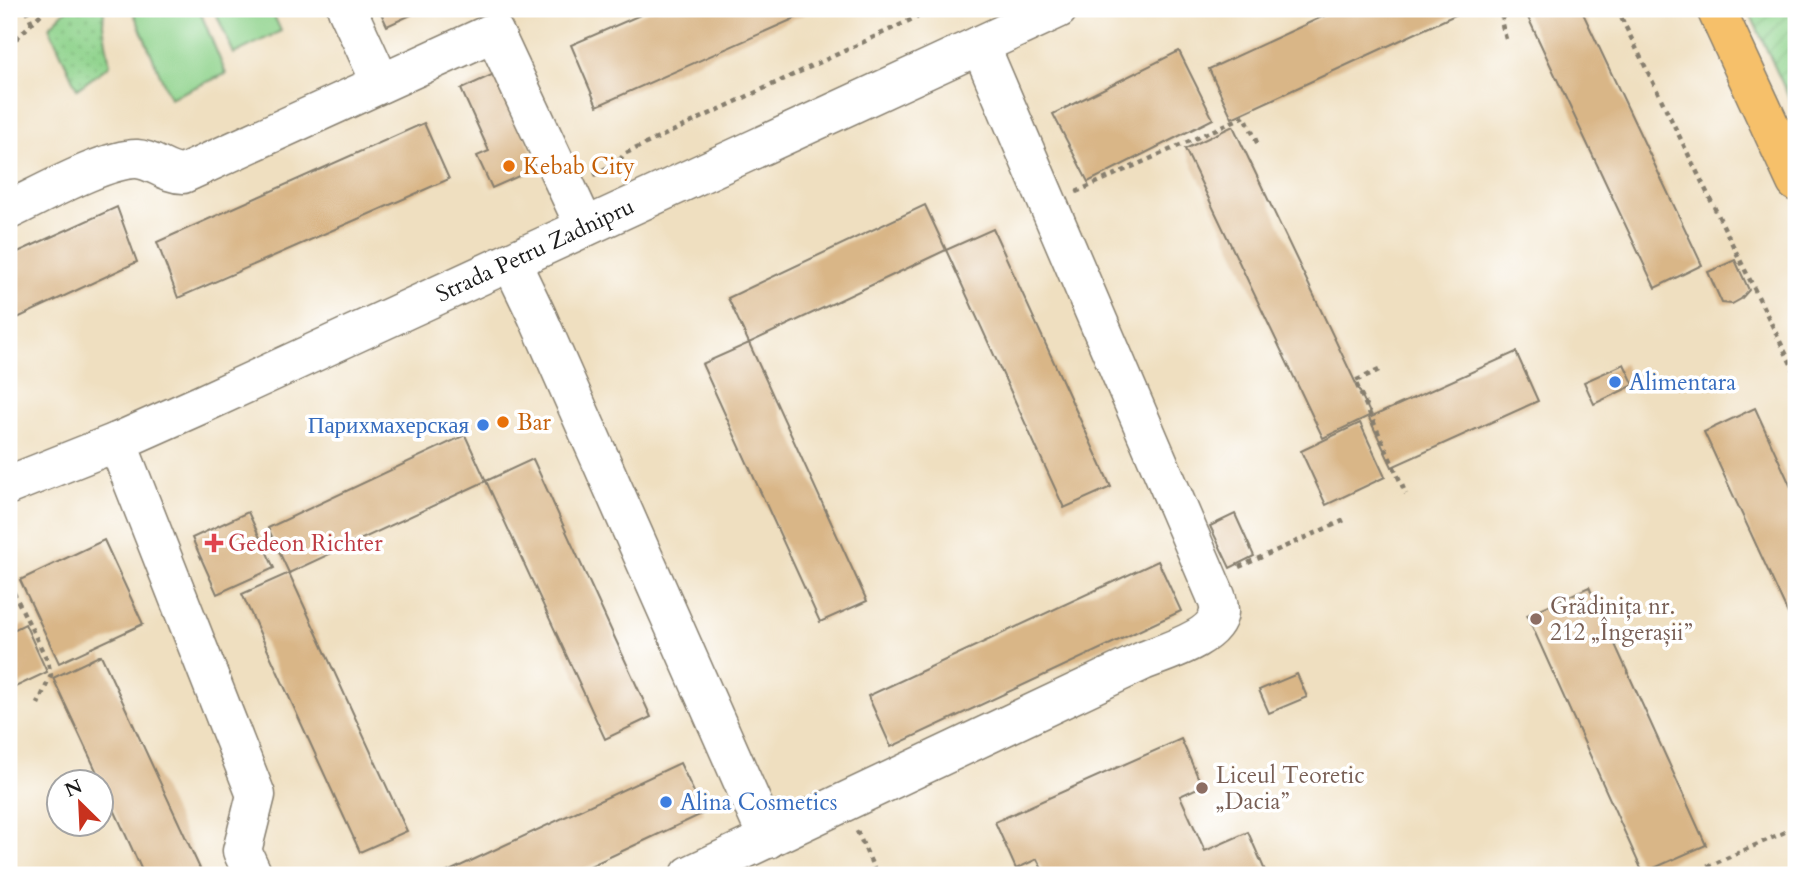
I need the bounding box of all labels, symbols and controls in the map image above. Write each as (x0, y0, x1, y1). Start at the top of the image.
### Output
place label: Kebab City (523, 151, 635, 182)
marker: Kebab City (501, 158, 517, 174)
street label: Strada Petru Zadnipru (431, 190, 639, 310)
place label: Alimentara (1629, 367, 1736, 398)
marker: Alimentara (1607, 374, 1623, 390)
place label: Bar (517, 407, 552, 438)
place label: Парихмахерская (308, 410, 469, 441)
marker: Bar (495, 414, 511, 430)
marker: Парихмахерская (475, 417, 491, 433)
place label: Gedeon Richter (228, 528, 383, 559)
marker: Gedeon Richter (206, 535, 222, 551)
place label: Grădinița nr. 212 „Îngerașii” (1550, 591, 1693, 648)
marker: Grădinița nr. 212 „Îngerașii” (1528, 611, 1544, 627)
place label: Liceul Teoretic „Dacia” (1216, 760, 1365, 817)
north arrow (46, 768, 116, 838)
text: N (61, 773, 87, 804)
marker: Liceul Teoretic „Dacia” (1194, 780, 1210, 796)
place label: Alina Cosmetics (680, 787, 837, 818)
marker: Alina Cosmetics (658, 794, 674, 810)

